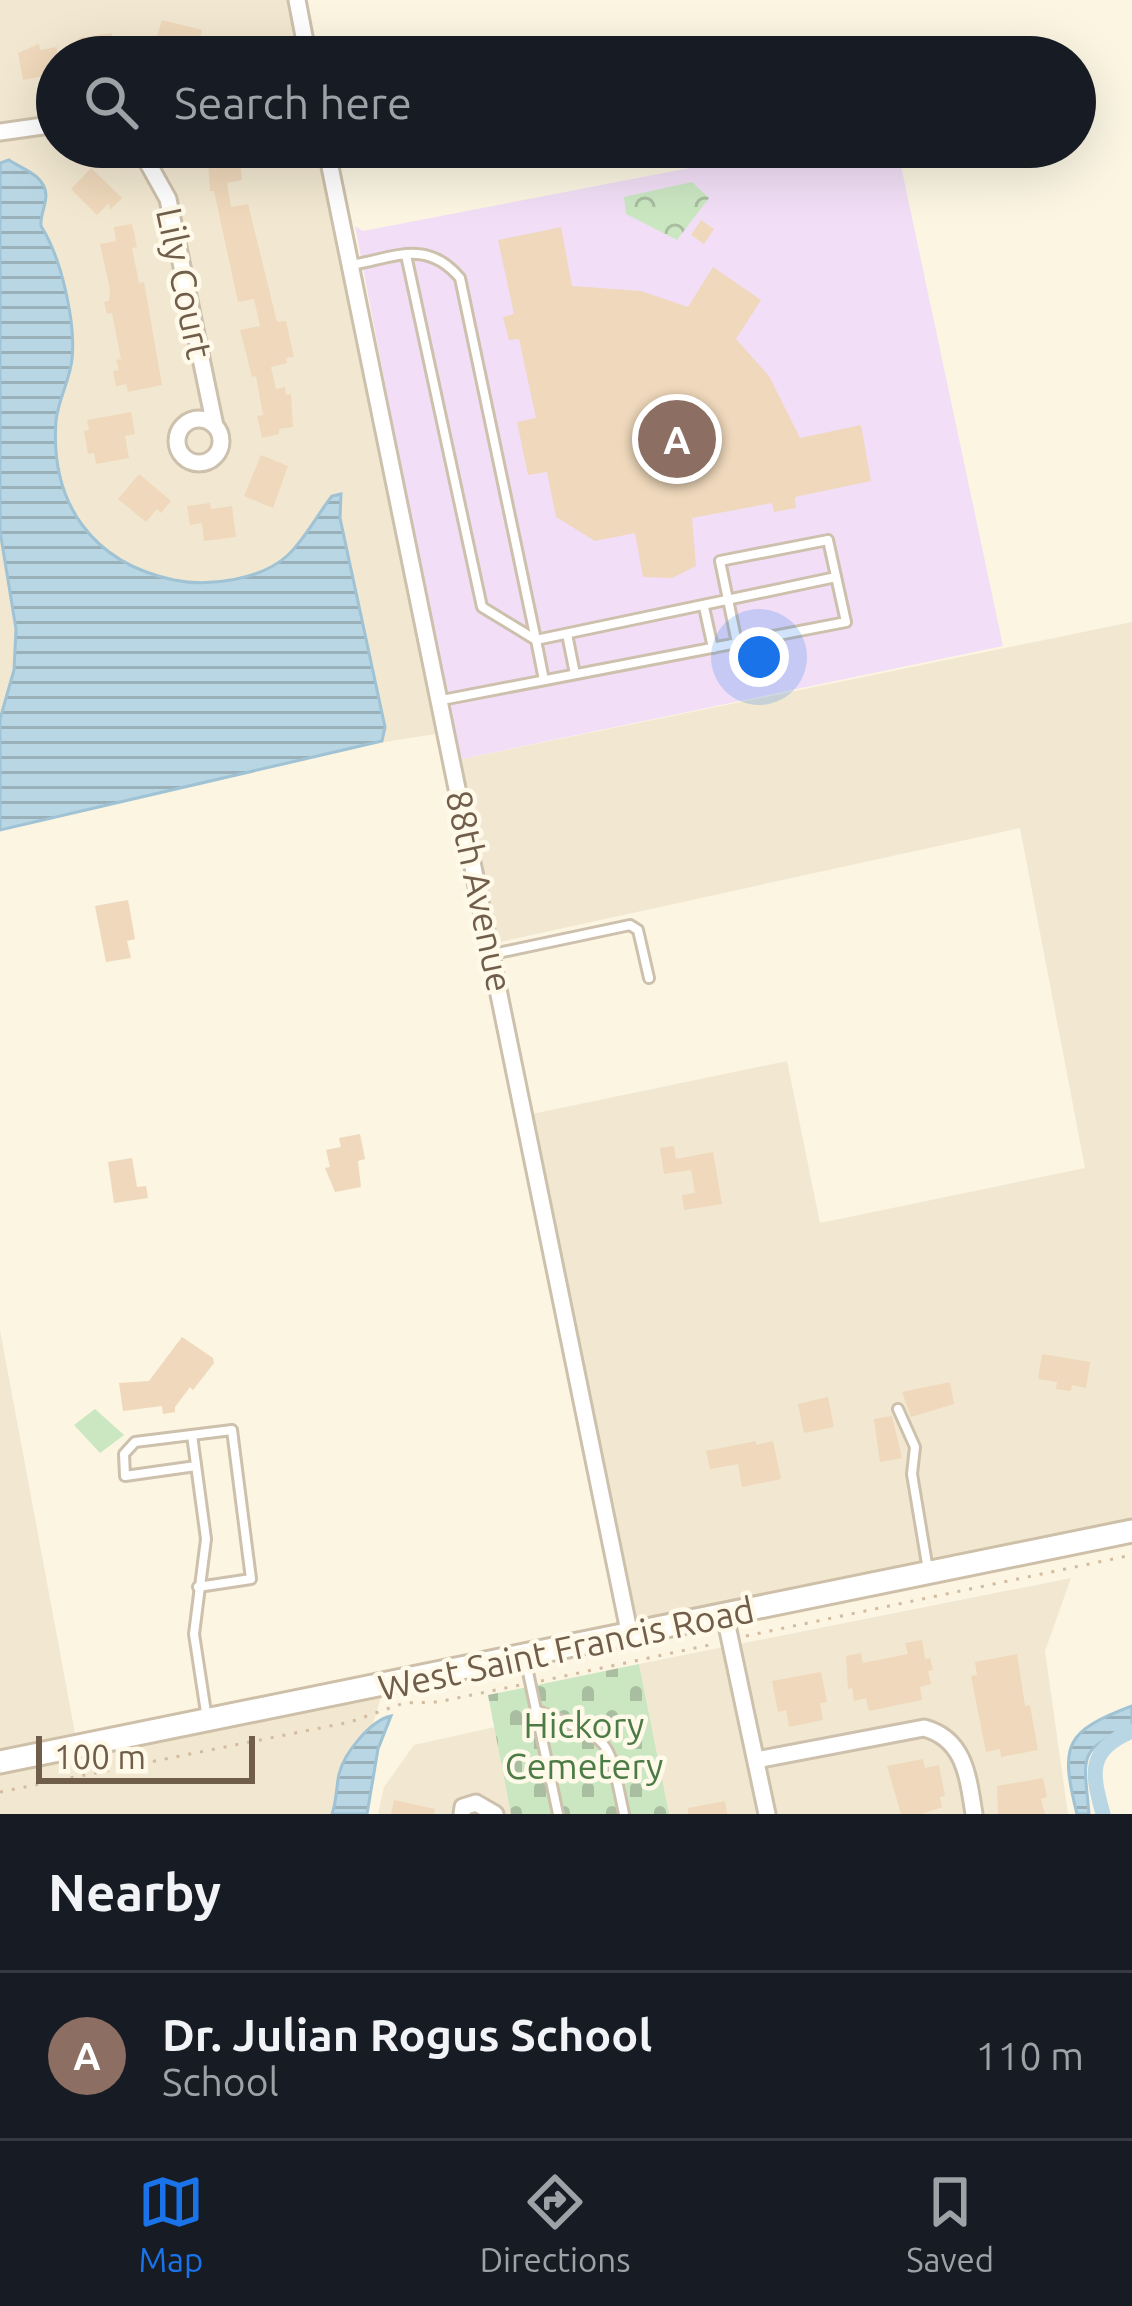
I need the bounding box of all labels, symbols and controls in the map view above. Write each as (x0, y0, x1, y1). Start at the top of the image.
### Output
search box (36, 36, 1096, 168)
icon: search (78, 69, 144, 135)
text: Search here (174, 77, 412, 128)
street label: Lily Court (149, 204, 221, 362)
pin: A (638, 394, 716, 484)
your location (729, 627, 789, 687)
street label: 88th Avenue (439, 787, 521, 995)
street label: West Saint Francis Road (374, 1588, 758, 1708)
park label: Hickory Cemetery (505, 1704, 663, 1786)
scale bar (36, 1730, 255, 1783)
text: 100 m (54, 1738, 146, 1775)
text: Nearby (48, 1863, 221, 1921)
text: Dr. Julian Rogus School (162, 2009, 652, 2060)
text: A (73, 2034, 101, 2077)
text: 110 m (975, 2034, 1084, 2077)
text: School (162, 2060, 279, 2103)
tab: Map (138, 2169, 204, 2278)
tab: Directions (480, 2169, 630, 2278)
tab: Saved (906, 2169, 994, 2278)

